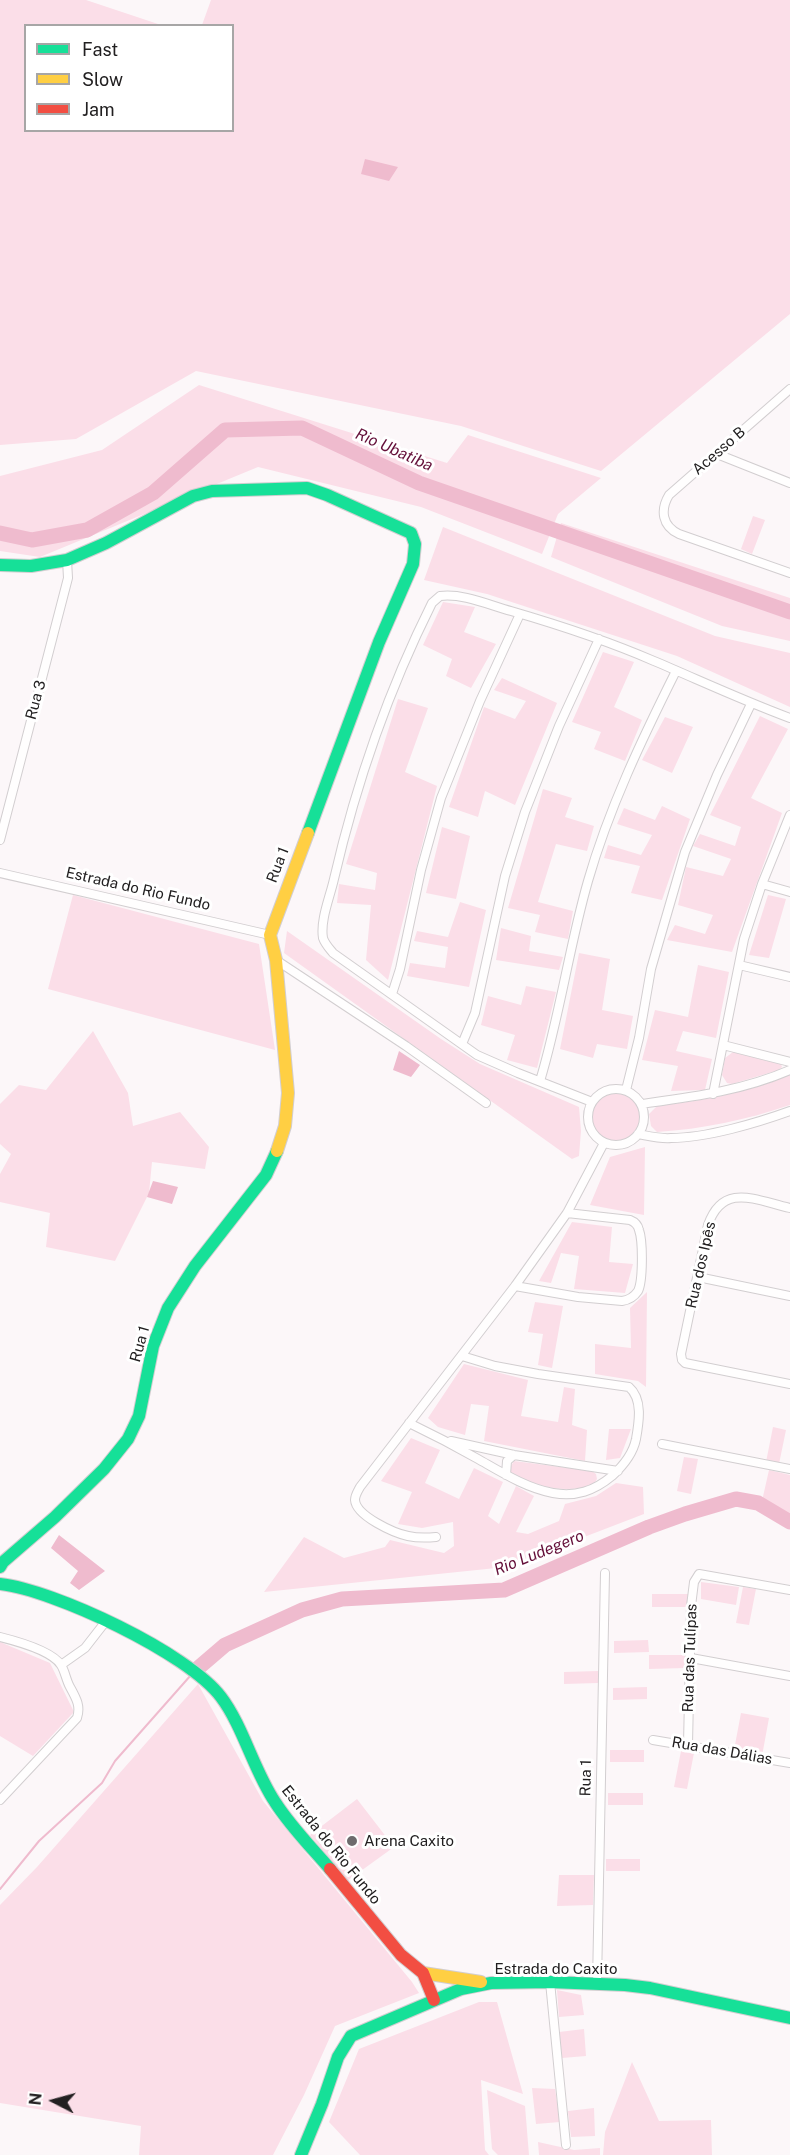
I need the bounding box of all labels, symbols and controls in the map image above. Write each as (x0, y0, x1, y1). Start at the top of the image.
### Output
legend (24, 24, 234, 132)
text: Fast (82, 39, 118, 60)
text: Slow (82, 69, 123, 90)
text: Jam (82, 99, 115, 120)
street label: Acesso B (689, 423, 749, 479)
water label: Rio Ubatiba (352, 424, 436, 476)
street label: Rua 3 (22, 678, 50, 722)
street label: Rua 1 (263, 845, 293, 885)
street label: Estrada do Rio Fundo (64, 864, 212, 914)
street label: Rua dos Ipês (682, 1220, 720, 1310)
street label: Rua 1 (126, 1324, 154, 1364)
water label: Rio Ludegero (491, 1526, 587, 1580)
street label: Rua das Tulípas (679, 1603, 701, 1713)
street label: Rua das Dálias (670, 1733, 774, 1769)
street label: Rua 1 (577, 1759, 595, 1797)
street label: Estrada do Rio Fundo (277, 1782, 385, 1908)
place label: Arena Caxito (364, 1832, 454, 1850)
marker: Arena Caxito (345, 1834, 359, 1848)
street label: Estrada do Caxito (495, 1960, 617, 1978)
north arrow (24, 2071, 84, 2131)
text: N (25, 2092, 46, 2106)

